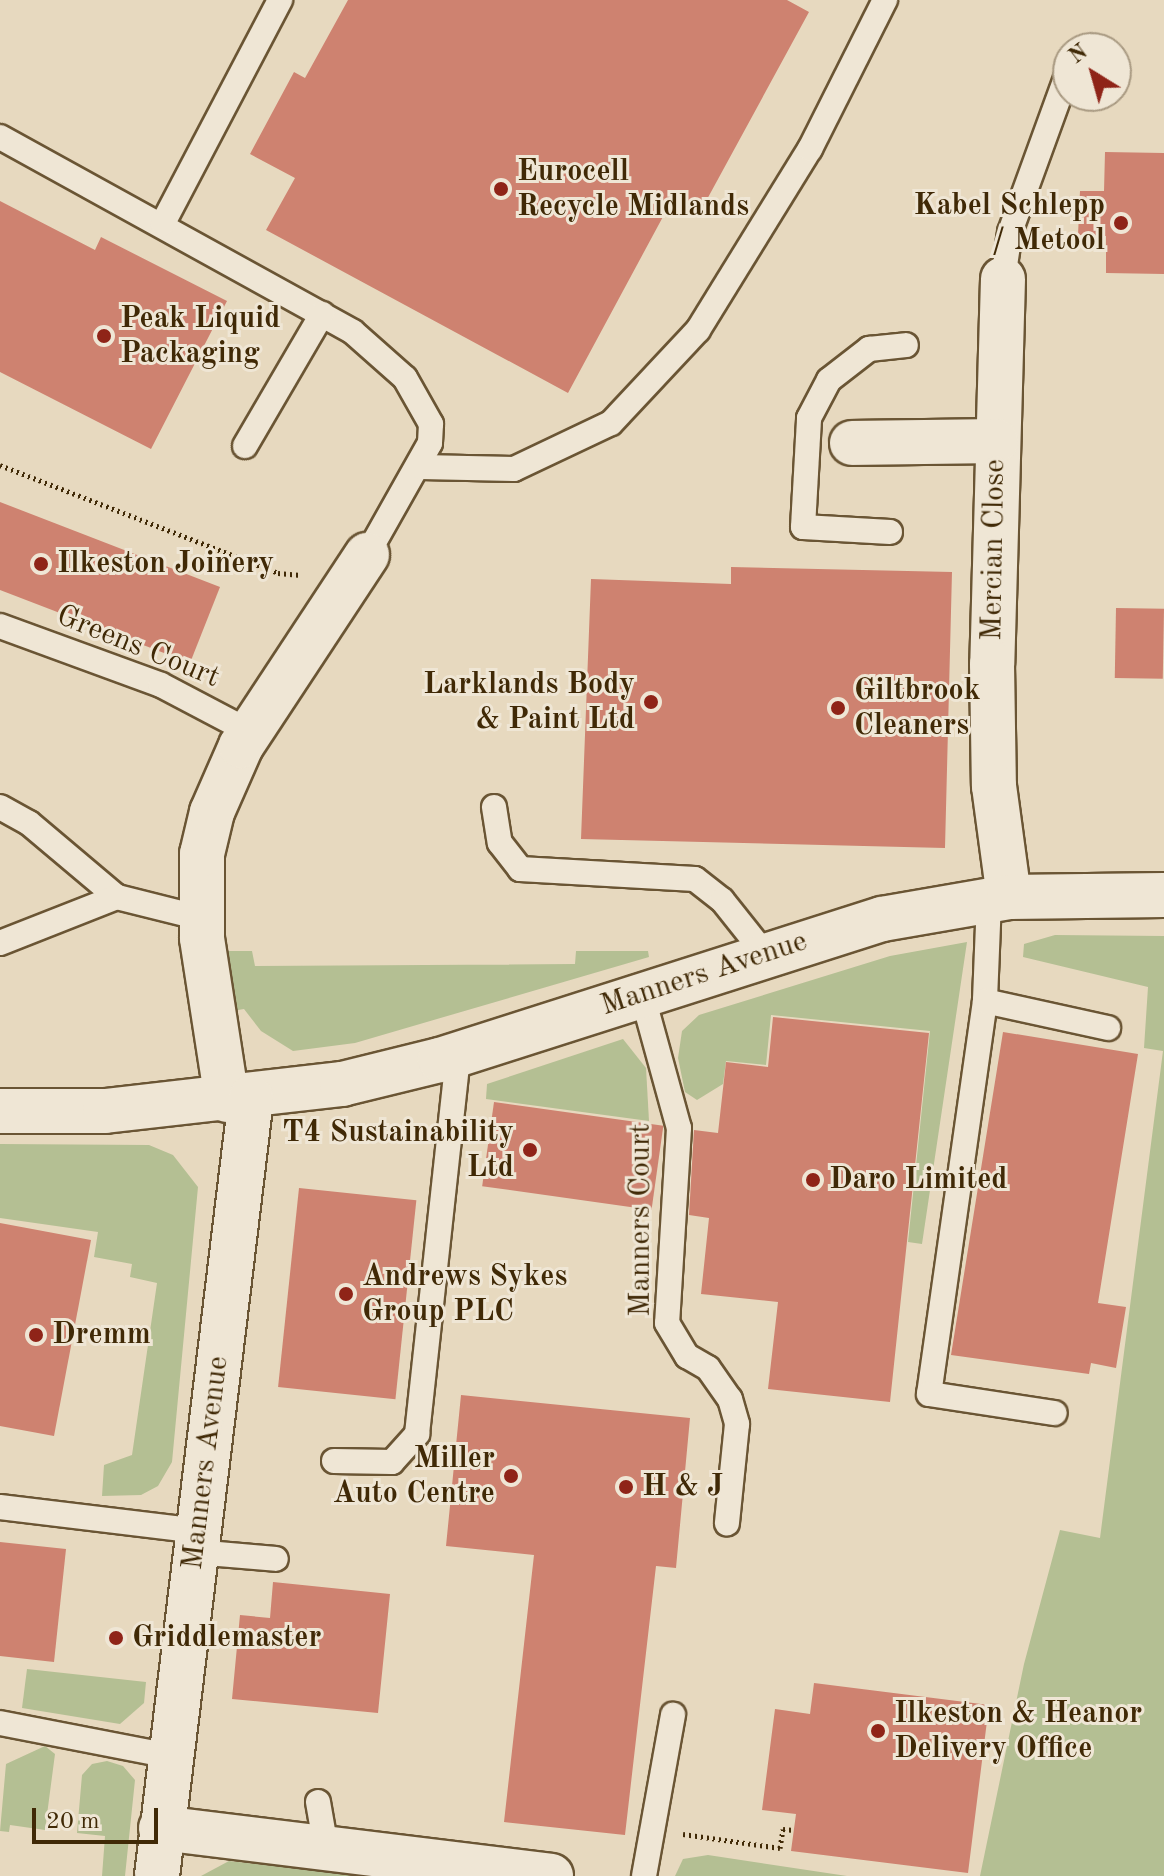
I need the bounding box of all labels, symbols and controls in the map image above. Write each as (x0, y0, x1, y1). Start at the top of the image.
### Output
north arrow (1052, 32, 1132, 112)
text: N (1065, 41, 1092, 68)
place label: Eurocell Recycle Midlands (517, 154, 749, 224)
marker: Eurocell Recycle Midlands (492, 180, 510, 198)
place label: Kabel Schlepp / Metool (914, 188, 1105, 258)
marker: Kabel Schlepp / Metool (1112, 214, 1130, 232)
place label: Peak Liquid Packaging (120, 301, 280, 372)
marker: Peak Liquid Packaging (95, 327, 113, 345)
street label: Mercian Close (974, 459, 1014, 641)
place label: Ilkeston Joinery (57, 546, 274, 582)
marker: Ilkeston Joinery (32, 555, 50, 573)
street label: Greens Court (51, 598, 225, 696)
place label: Larklands Body & Paint Ltd (423, 667, 635, 738)
place label: Giltbrook Cleaners (854, 673, 981, 744)
marker: Larklands Body & Paint Ltd (642, 693, 660, 711)
marker: Giltbrook Cleaners (829, 699, 847, 717)
street label: Manners Avenue (596, 924, 812, 1024)
place label: T4 Sustainability Ltd (282, 1115, 514, 1186)
street label: Manners Court (623, 1123, 659, 1317)
marker: T4 Sustainability Ltd (521, 1141, 539, 1159)
place label: Daro Limited (829, 1162, 1007, 1198)
marker: Daro Limited (804, 1171, 822, 1189)
place label: Andrews Sykes Group PLC (362, 1259, 567, 1330)
marker: Andrews Sykes Group PLC (337, 1285, 355, 1303)
place label: Dremm (52, 1317, 151, 1353)
marker: Dremm (27, 1326, 45, 1344)
street label: Manners Avenue (175, 1354, 237, 1572)
place label: Miller Auto Centre (333, 1441, 495, 1512)
marker: Miller Auto Centre (502, 1467, 520, 1485)
place label: H & J (642, 1469, 723, 1505)
marker: H & J (617, 1478, 635, 1496)
place label: Griddlemaster (132, 1620, 321, 1656)
marker: Griddlemaster (107, 1629, 125, 1647)
place label: Ilkeston & Heanor Delivery Office (894, 1696, 1142, 1766)
marker: Ilkeston & Heanor Delivery Office (869, 1722, 887, 1740)
scale bar (36, 1792, 162, 1842)
text: 20 m (46, 1810, 100, 1834)

